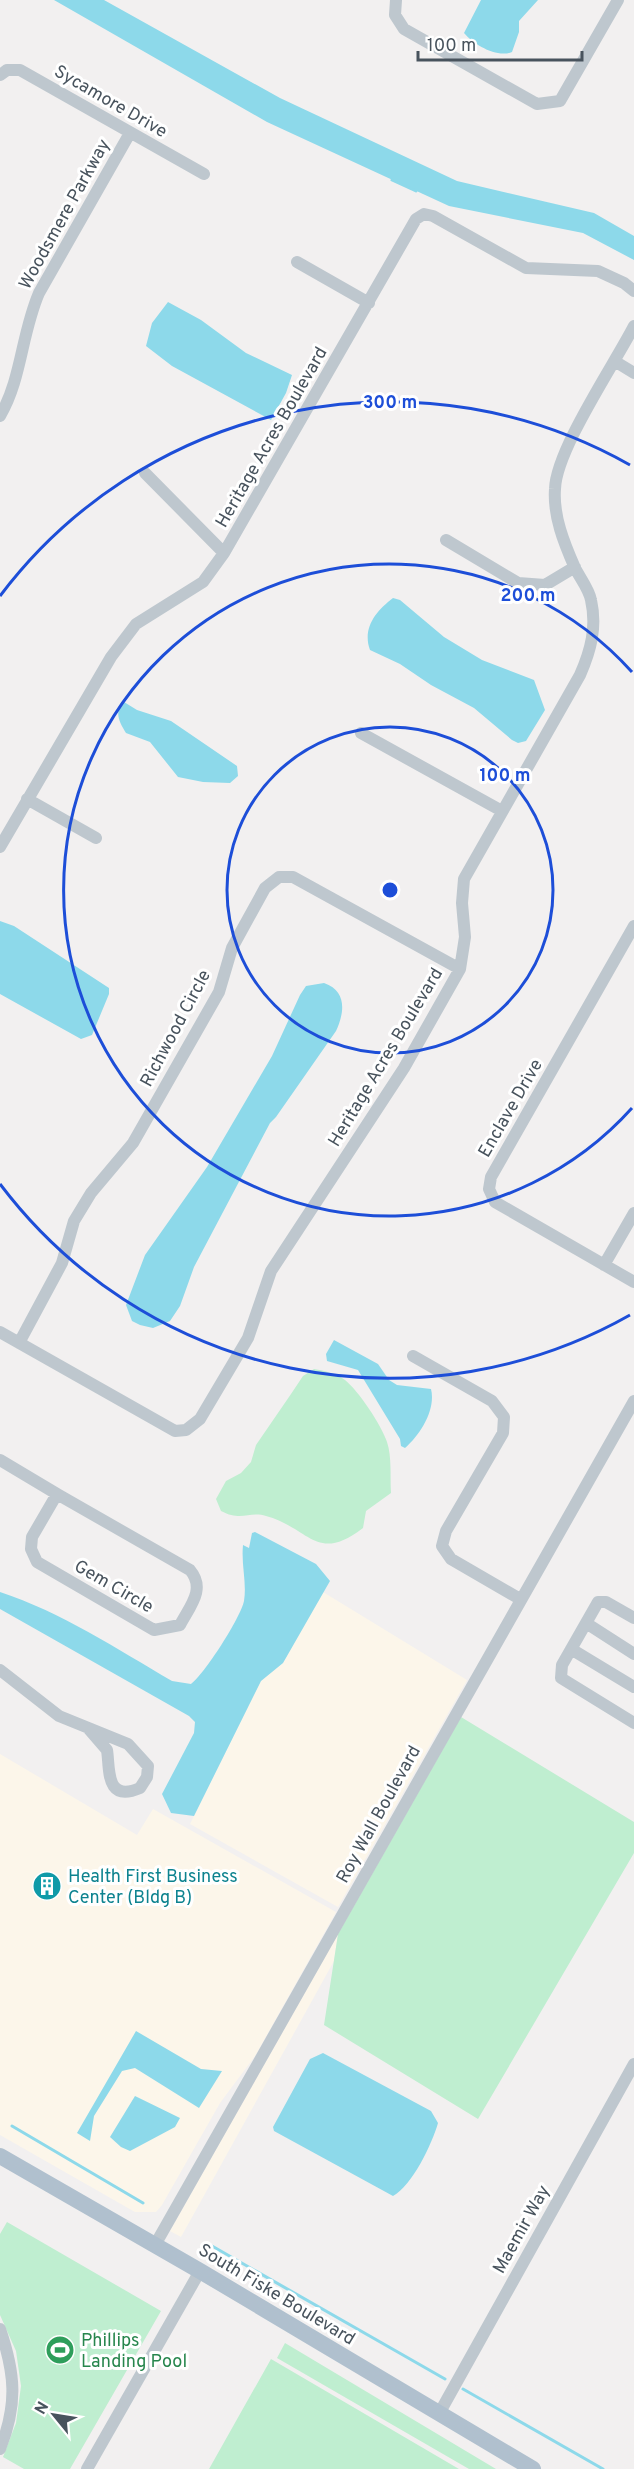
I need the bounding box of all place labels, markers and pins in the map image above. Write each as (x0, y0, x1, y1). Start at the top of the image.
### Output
centre of rings (380, 880, 400, 900)
place label: Health First Business Center (Bldg B) (68, 1866, 238, 1910)
building icon: Health First Business Center (Bldg B) (31, 1870, 63, 1902)
place label: Phillips Landing Pool (81, 2330, 187, 2374)
sports icon: Phillips Landing Pool (44, 2334, 76, 2366)

